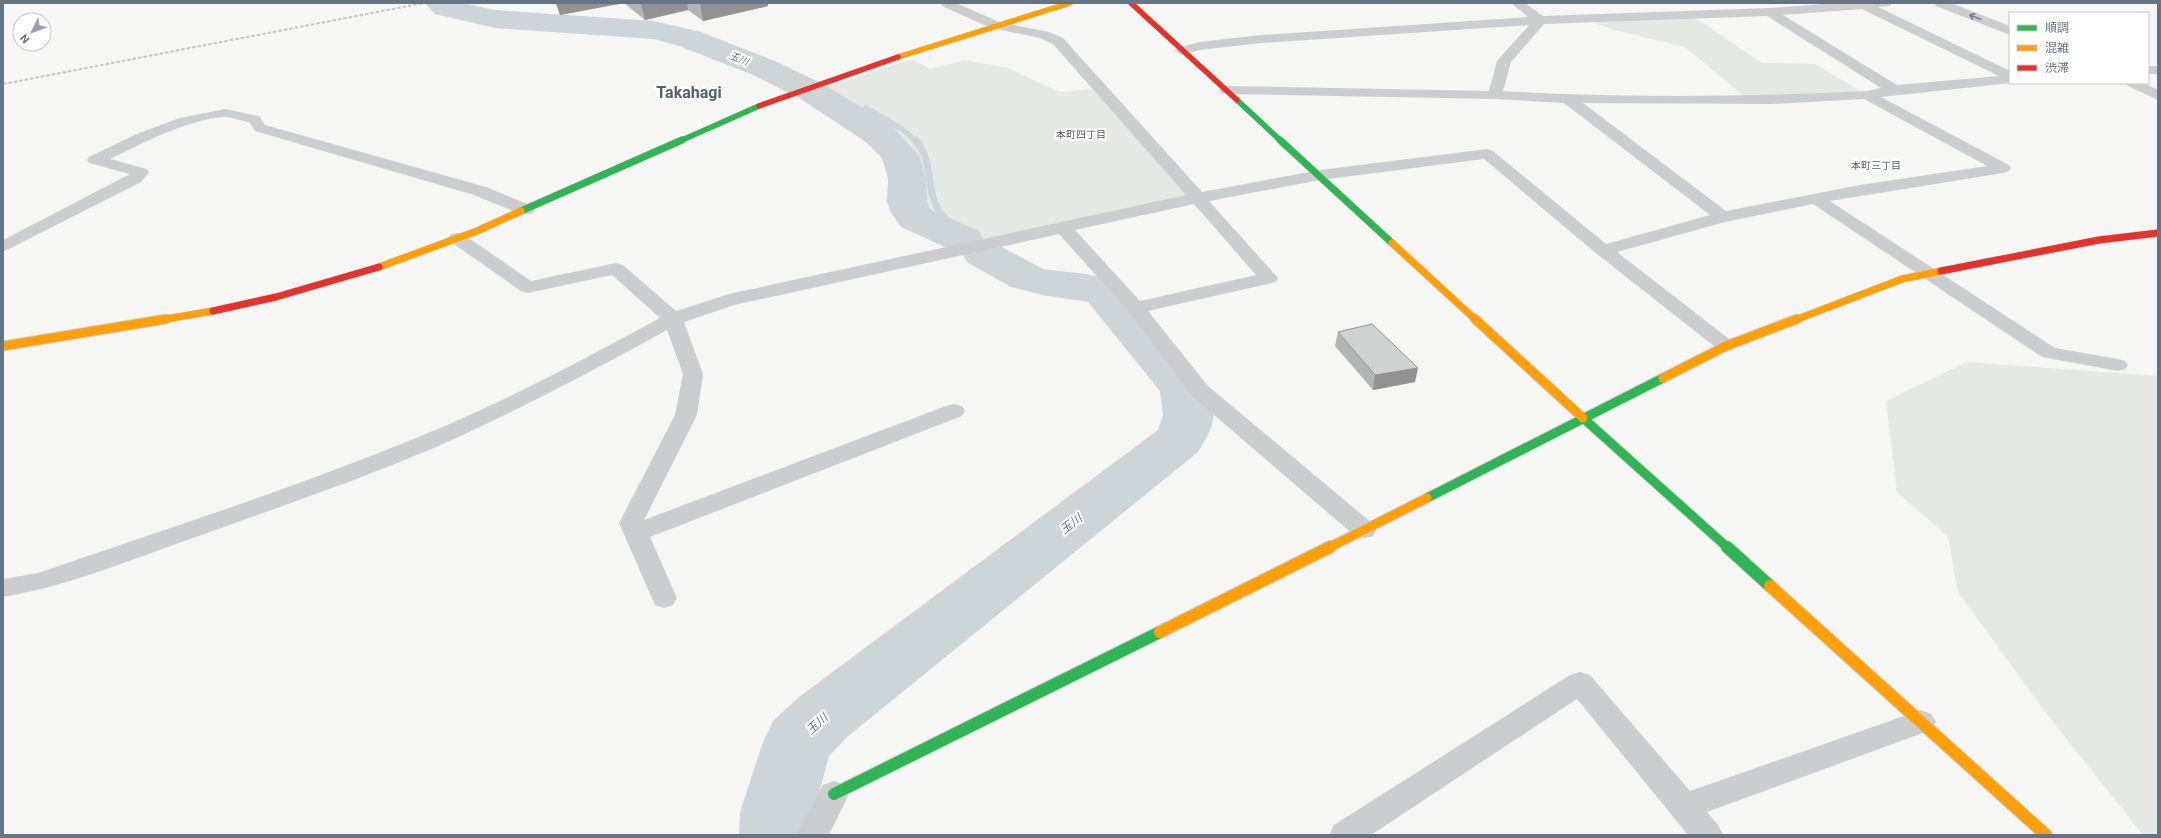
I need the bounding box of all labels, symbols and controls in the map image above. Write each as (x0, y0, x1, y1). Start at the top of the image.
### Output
north arrow (12, 12, 52, 52)
legend (2009, 12, 2149, 84)
one-way arrow (1969, 13, 1981, 20)
text: 順調 (2045, 21, 2069, 35)
text: N (17, 31, 32, 46)
text: 混雑 (2045, 41, 2069, 55)
water label: 玉川 (727, 50, 751, 68)
text: 渋滞 (2045, 61, 2069, 75)
district label: Takahagi (656, 83, 722, 102)
district label: 本町四丁目 (1056, 129, 1106, 140)
district label: 本町三丁目 (1851, 160, 1901, 171)
water label: 玉川 (1057, 510, 1086, 537)
water label: 玉川 (803, 709, 832, 737)

